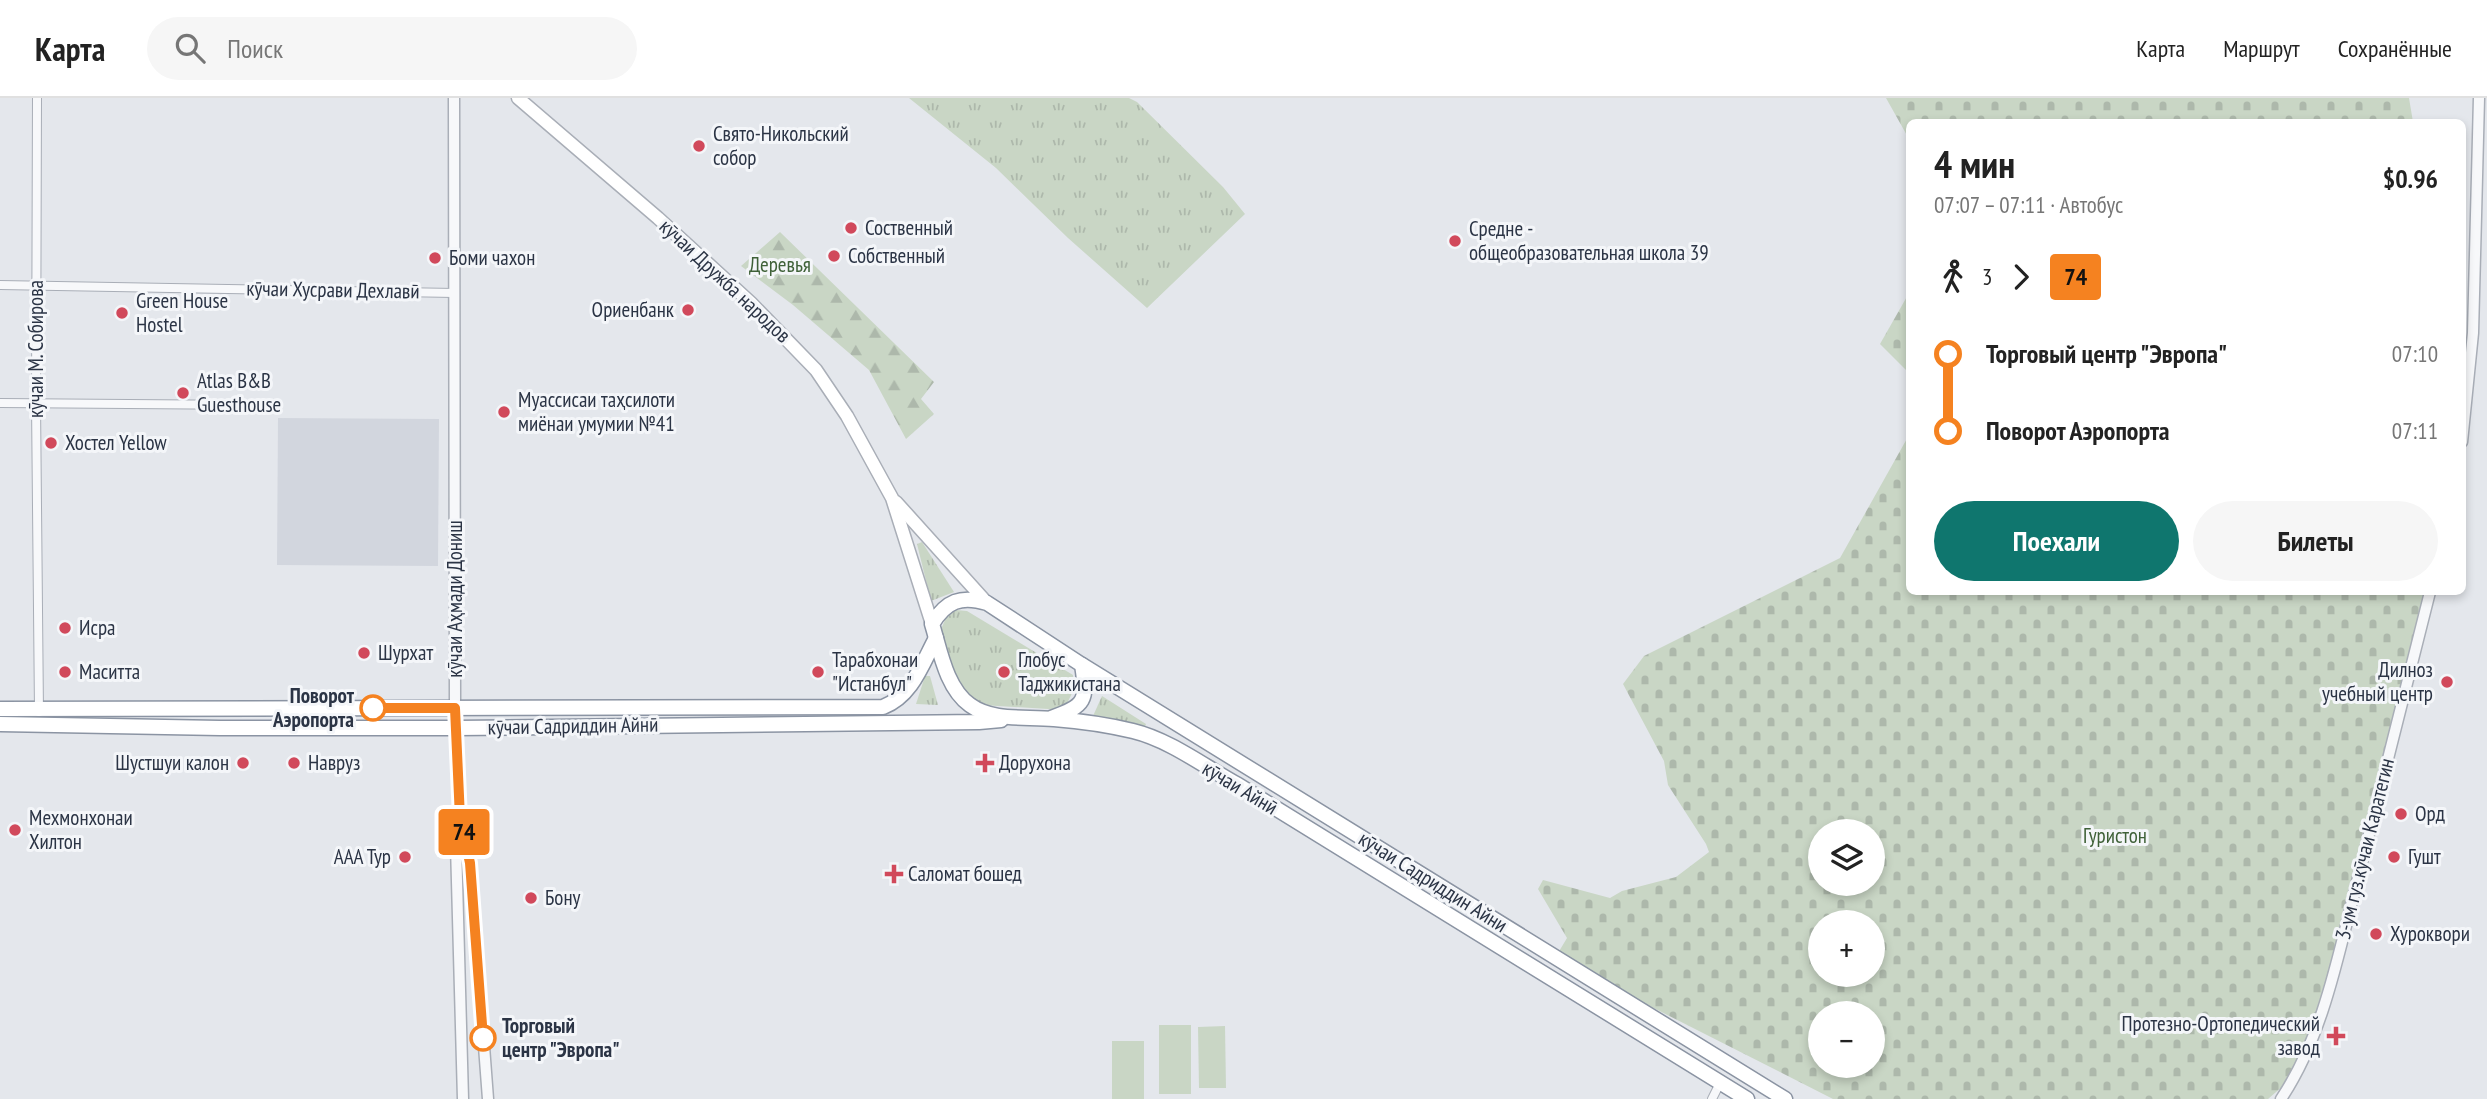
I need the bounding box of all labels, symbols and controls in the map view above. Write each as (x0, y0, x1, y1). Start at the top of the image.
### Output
search box (147, 17, 637, 80)
text: Карта (35, 27, 105, 70)
icon: search (171, 29, 209, 67)
text: Поиск (227, 32, 283, 65)
text: Карта (2136, 33, 2185, 64)
text: Маршрут (2223, 33, 2300, 64)
text: Сохранённые (2338, 33, 2452, 64)
place label: Свято-Никольский собор (713, 120, 849, 171)
marker: Свято-Никольский собор (691, 138, 707, 154)
text: 4 мин (1934, 139, 2015, 188)
text: $0.96 (2383, 162, 2438, 195)
text: 07:07 – 07:11 · Автобус (1934, 190, 2123, 219)
street label: кӯчаи Дружба народов (654, 213, 797, 348)
place label: Соственный (865, 214, 953, 241)
place label: Средне - общеобразовательная школа 39 (1469, 215, 1709, 266)
marker: Соственный (843, 220, 859, 236)
marker: Средне - общеобразовательная школа 39 (1447, 233, 1463, 249)
place label: Собственный (848, 242, 945, 269)
place label: Боми чахон (449, 244, 535, 271)
marker: Собственный (826, 248, 842, 264)
marker: Боми чахон (427, 250, 443, 266)
park label: Деревья (749, 251, 811, 278)
icon: walk (1934, 258, 1972, 296)
icon: forward (2002, 258, 2040, 296)
text: 74 (2064, 261, 2087, 292)
text: 3 (1982, 262, 1992, 291)
street label: кӯчаи Хусрави Дехлавӣ (246, 274, 420, 305)
street label: кӯчаи М. Собирова (22, 280, 49, 418)
place label: Green House Hostel (136, 287, 228, 338)
place label: Ориенбанк (592, 296, 674, 323)
marker: Ориенбанк (680, 302, 696, 318)
marker: Green House Hostel (114, 305, 130, 321)
text: Торговый центр "Эвропа" (1986, 337, 2227, 370)
text: 07:10 (2392, 339, 2438, 368)
place label: Atlas B&B Guesthouse (197, 367, 281, 418)
marker: Atlas B&B Guesthouse (175, 385, 191, 401)
place label: Муассисаи таҳсилоти миёнаи умумии №41 (518, 386, 675, 437)
marker: Муассисаи таҳсилоти миёнаи умумии №41 (496, 404, 512, 420)
text: Поворот Аэропорта (1986, 414, 2170, 447)
text: 07:11 (2392, 416, 2438, 445)
place label: Хостел Yellow (65, 429, 167, 456)
marker: Хостел Yellow (43, 435, 59, 451)
button: Поехали (1934, 501, 2179, 581)
button: Билеты (2193, 501, 2438, 581)
street label: кӯчаи Аҳмади Дониш (441, 520, 468, 678)
place label: Исра (79, 614, 115, 641)
marker: Исра (57, 620, 73, 636)
place label: Шурхат (378, 639, 433, 666)
marker: Шурхат (356, 645, 372, 661)
place label: Тарабхонаи "Истанбул" (832, 646, 918, 697)
place label: Глобус Таджикистана (1018, 646, 1121, 697)
place label: Дилноз учебный центр (2322, 656, 2433, 707)
place label: Маситта (79, 658, 140, 685)
marker: Маситта (57, 664, 73, 680)
marker: Тарабхонаи "Истанбул" (810, 664, 826, 680)
marker: Глобус Таджикистана (996, 664, 1012, 680)
marker: Дилноз учебный центр (2439, 674, 2455, 690)
place label: Поворот Аэропорта (272, 682, 355, 733)
marker: Поворот Аэропорта (360, 695, 386, 721)
street label: кӯчаи Садриддин Айнӣ (488, 711, 658, 740)
place label: Шустшуи калон (115, 749, 229, 776)
place label: Навруз (308, 749, 360, 776)
place label: Дорухона (999, 749, 1071, 776)
marker: Шустшуи калон (235, 755, 251, 771)
marker: Навруз (286, 755, 302, 771)
marker: Дорухона (977, 755, 993, 771)
street label: кӯчаи Айнӣ (1198, 755, 1283, 821)
street label: 3-ум гуз.кӯчаи Каратегин (2329, 755, 2400, 943)
place label: Орд (2415, 800, 2445, 827)
place label: Мехмонхонаи Хилтон (29, 804, 133, 855)
marker: Орд (2393, 806, 2409, 822)
line badge: 74 (433, 809, 496, 855)
text: 74 (453, 816, 475, 847)
map controls (1808, 819, 1885, 1078)
button: layers (1808, 819, 1885, 896)
marker: Мехмонхонаи Хилтон (7, 822, 23, 838)
park label: Гуристон (2083, 822, 2147, 849)
street label: кӯчаи Садриддин Айни (1354, 825, 1513, 938)
place label: ААА Тур (334, 843, 391, 870)
place label: Гушт (2408, 843, 2441, 870)
marker: ААА Тур (397, 849, 413, 865)
marker: Гушт (2386, 849, 2402, 865)
place label: Саломат бошед (908, 860, 1022, 887)
marker: Саломат бошед (886, 866, 902, 882)
place label: Бону (545, 884, 581, 911)
marker: Бону (523, 890, 539, 906)
button: + (1808, 910, 1885, 987)
place label: Хуроквори (2390, 920, 2470, 947)
marker: Хуроквори (2368, 926, 2384, 942)
button: − (1808, 1001, 1885, 1078)
place label: Протезно-Ортопедический завод (2122, 1010, 2320, 1061)
place label: Торговый центр "Эвропа" (502, 1012, 620, 1063)
marker: Торговый центр "Эвропа" (470, 1025, 496, 1051)
marker: Протезно-Ортопедический завод (2326, 1026, 2346, 1046)

